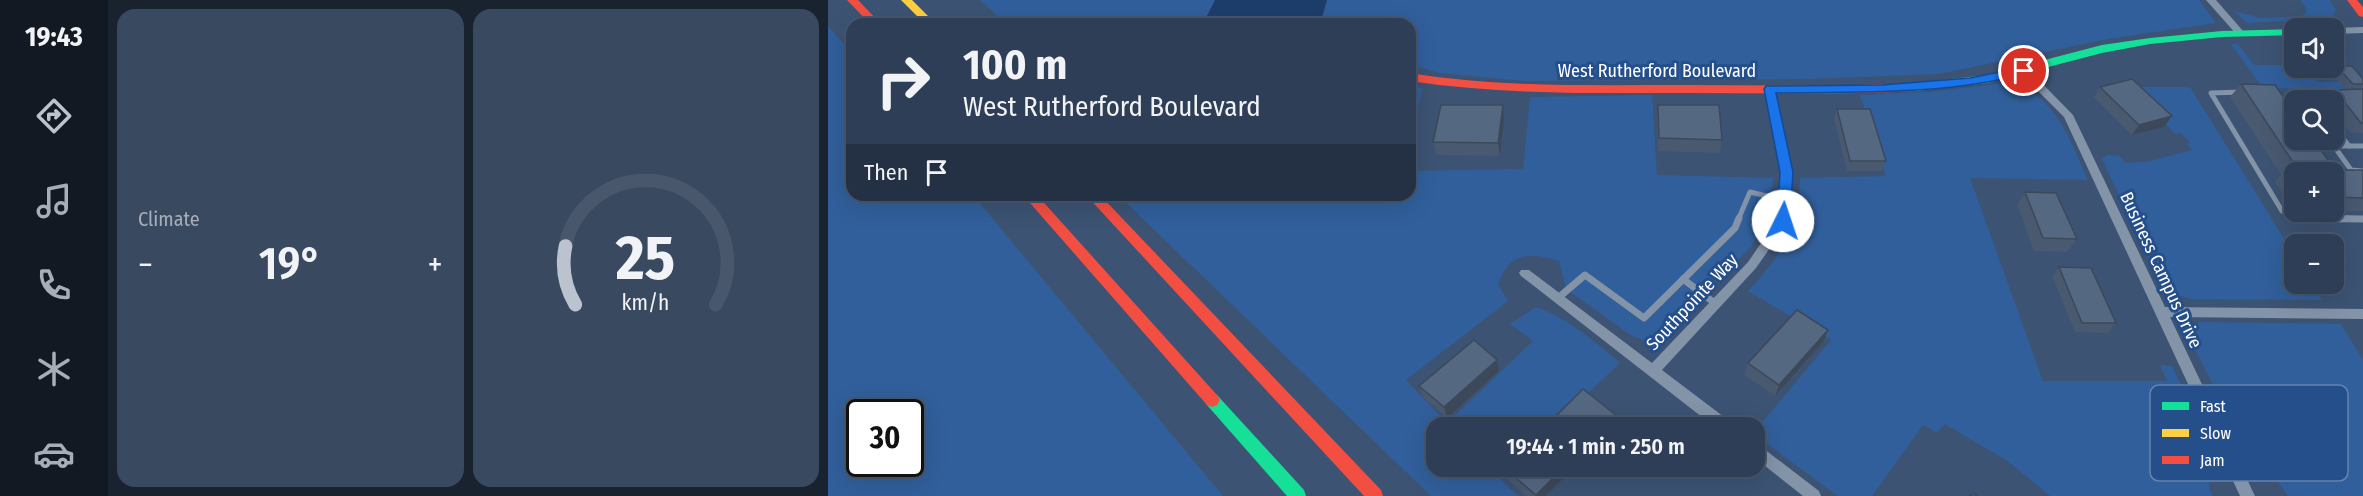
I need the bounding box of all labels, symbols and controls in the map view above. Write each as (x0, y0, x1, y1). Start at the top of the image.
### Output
map controls (2284, 18, 2344, 294)
button: sound (2284, 18, 2344, 78)
text: 19:43 (25, 21, 83, 53)
text: 100 m (963, 40, 1067, 90)
icon: right (864, 42, 942, 120)
pin (1998, 45, 2049, 96)
icon: arrive (2007, 54, 2040, 87)
street label: West Rutherford Boulevard (1558, 60, 1756, 82)
button: search (2284, 90, 2344, 150)
text: West Rutherford Boulevard (963, 91, 1261, 123)
icon: directions (33, 95, 75, 137)
icon: arrive (920, 156, 953, 189)
text: Then (864, 159, 908, 186)
button: + (2284, 162, 2344, 222)
icon: music (33, 180, 75, 222)
street label: Business Campus Drive (2115, 188, 2207, 352)
position arrow (1751, 189, 1815, 253)
text: Climate (138, 207, 200, 231)
text: 25 (615, 221, 676, 296)
button: − (2284, 234, 2344, 294)
text: 19° (259, 237, 322, 291)
text: − (138, 245, 153, 285)
text: + (427, 245, 442, 285)
street label: Southpointe Way (1641, 249, 1743, 355)
icon: phone (33, 264, 75, 306)
text: km/h (622, 290, 670, 316)
icon: climate (33, 348, 75, 390)
legend (2150, 385, 2348, 481)
text: Fast (2200, 397, 2227, 416)
speed limit sign: 30 (846, 399, 924, 477)
text: Slow (2200, 424, 2231, 443)
icon: car (33, 433, 75, 475)
text: 19:44 · 1 min · 250 m (1506, 433, 1685, 460)
text: Jam (2200, 451, 2225, 470)

